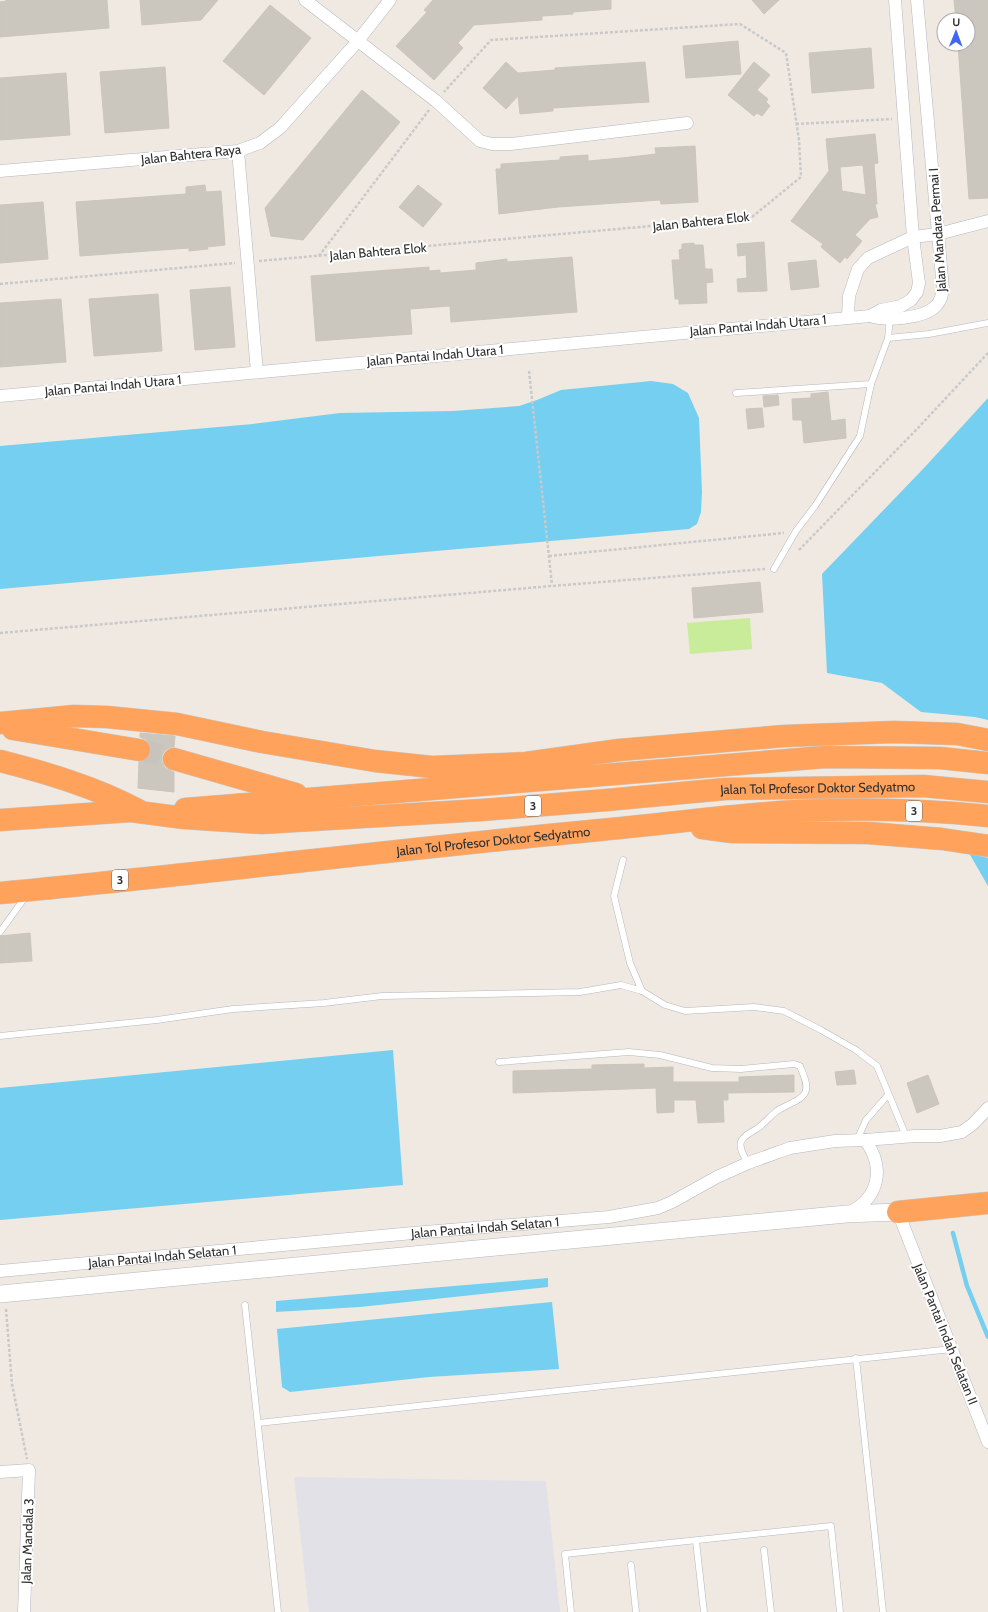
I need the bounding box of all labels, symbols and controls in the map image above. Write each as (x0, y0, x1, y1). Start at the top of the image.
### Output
north arrow (936, 12, 976, 52)
text: U (952, 15, 960, 29)
street label: Jalan Bahtera Raya (139, 141, 243, 167)
street label: Jalan Mandara Permai I (925, 167, 949, 294)
street label: Jalan Bahtera Elok (651, 208, 750, 234)
street label: Jalan Bahtera Elok (328, 239, 427, 263)
street label: Jalan Pantai Indah Utara 1 (688, 311, 827, 339)
street label: Jalan Pantai Indah Utara 1 (365, 341, 504, 369)
street label: Jalan Pantai Indah Utara 1 (43, 371, 182, 399)
street label: Jalan Tol Profesor Doktor Sedyatmo (719, 778, 915, 797)
road number: 3 (525, 796, 541, 816)
road number: 3 (906, 801, 922, 821)
street label: Jalan Tol Profesor Doktor Sedyatmo (395, 823, 591, 859)
road number: 3 (112, 870, 128, 890)
street label: Jalan Pantai Indah Selatan 1 (409, 1213, 560, 1241)
street label: Jalan Pantai Indah Selatan 1 (87, 1241, 237, 1271)
street label: Jalan Pantai Indah Selatan II (910, 1260, 982, 1407)
street label: Jalan Mandala 3 (17, 1498, 36, 1585)

